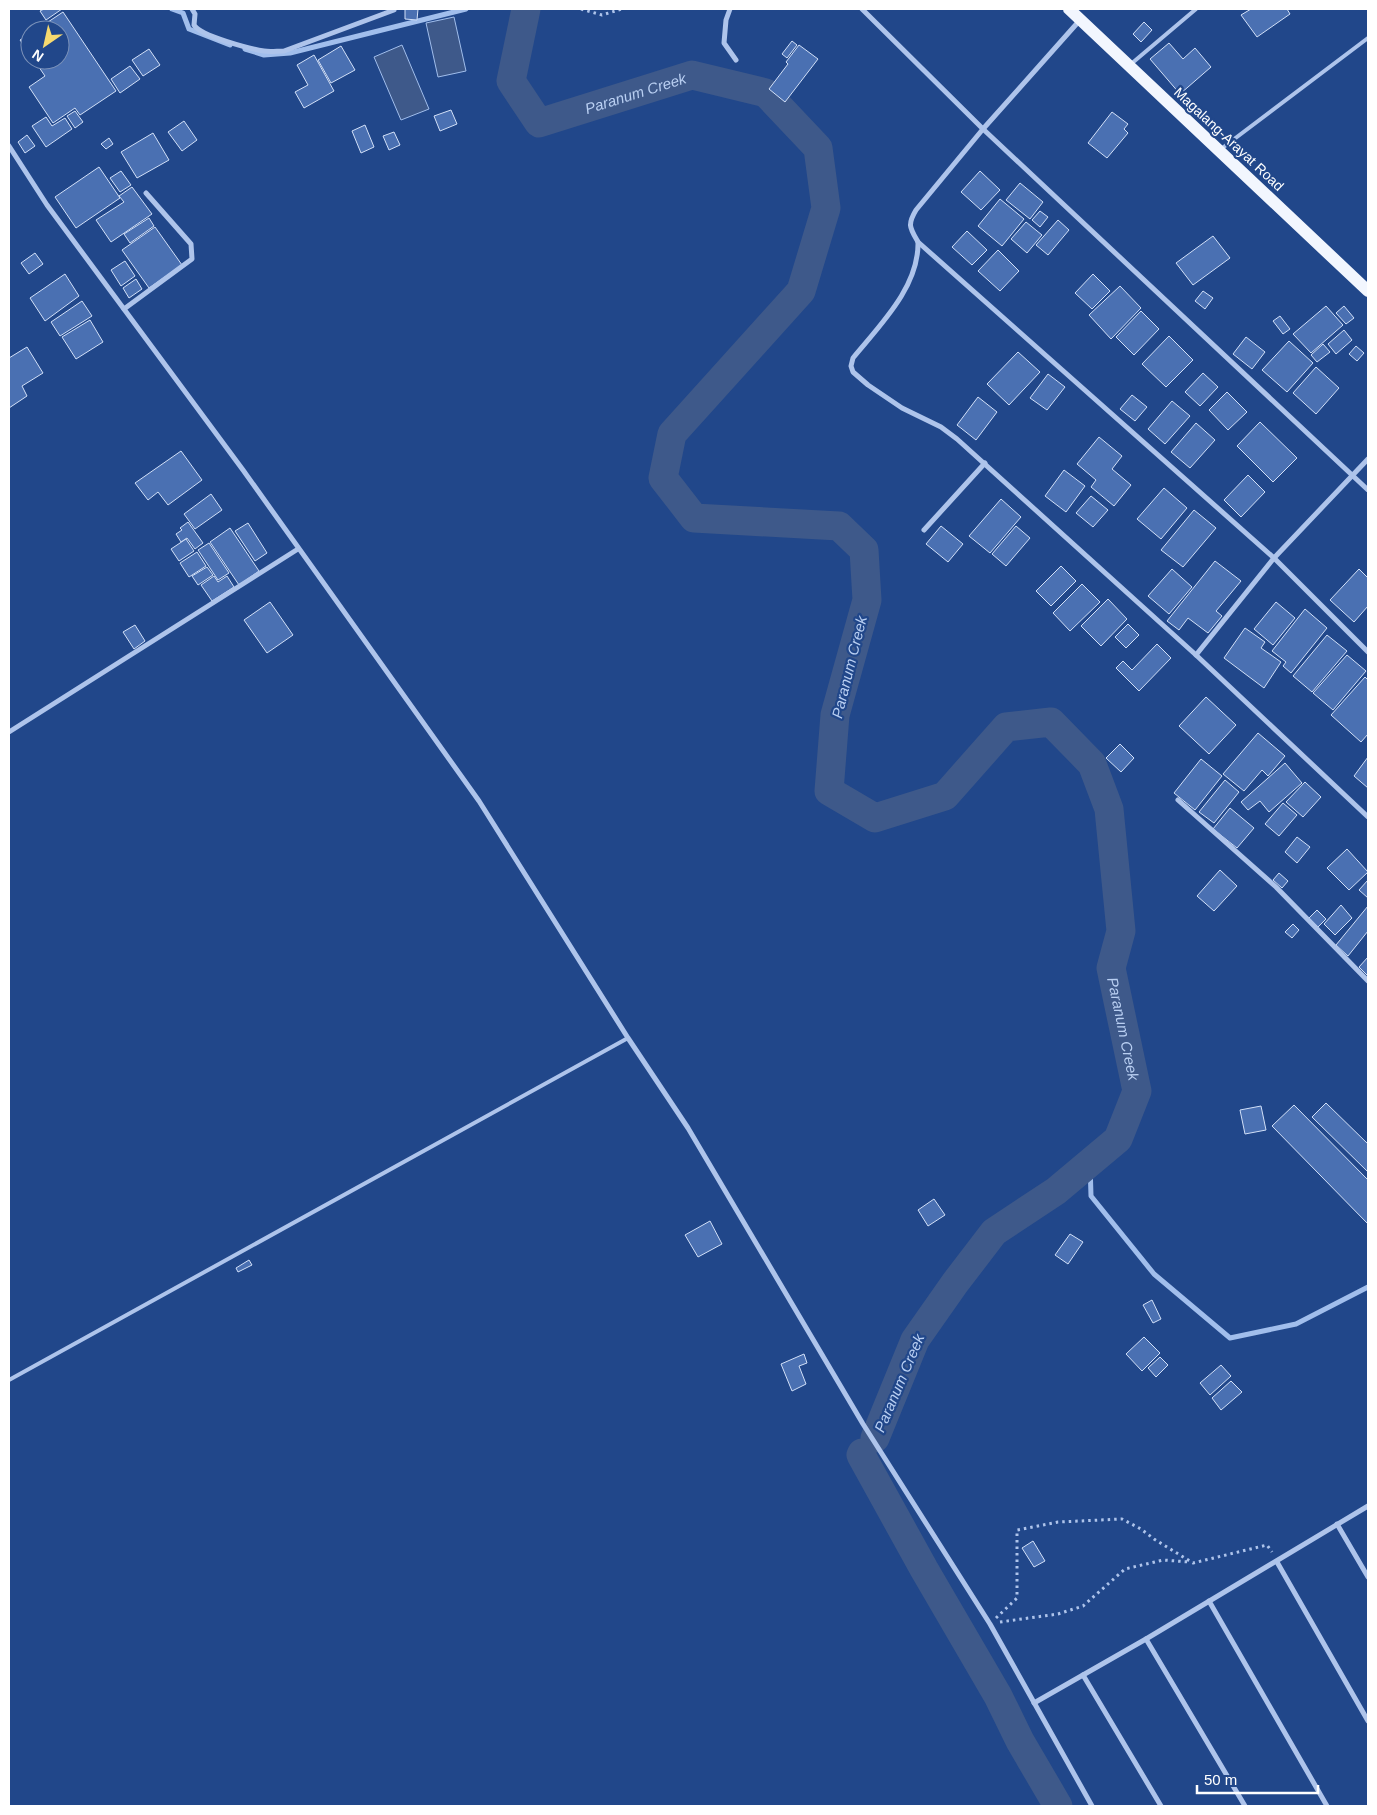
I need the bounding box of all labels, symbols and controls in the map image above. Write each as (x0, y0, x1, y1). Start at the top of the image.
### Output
north arrow (20, 20, 70, 70)
text: N (29, 46, 46, 65)
water label: Paranum Creek (583, 68, 689, 117)
street label: Magalang-Arayat Road (1171, 84, 1287, 194)
water label: Paranum Creek (828, 613, 870, 720)
water label: Paranum Creek (1105, 976, 1143, 1083)
water label: Paranum Creek (871, 1330, 928, 1435)
scale bar (1197, 1762, 1318, 1794)
text: 50 m (1204, 1771, 1237, 1788)

